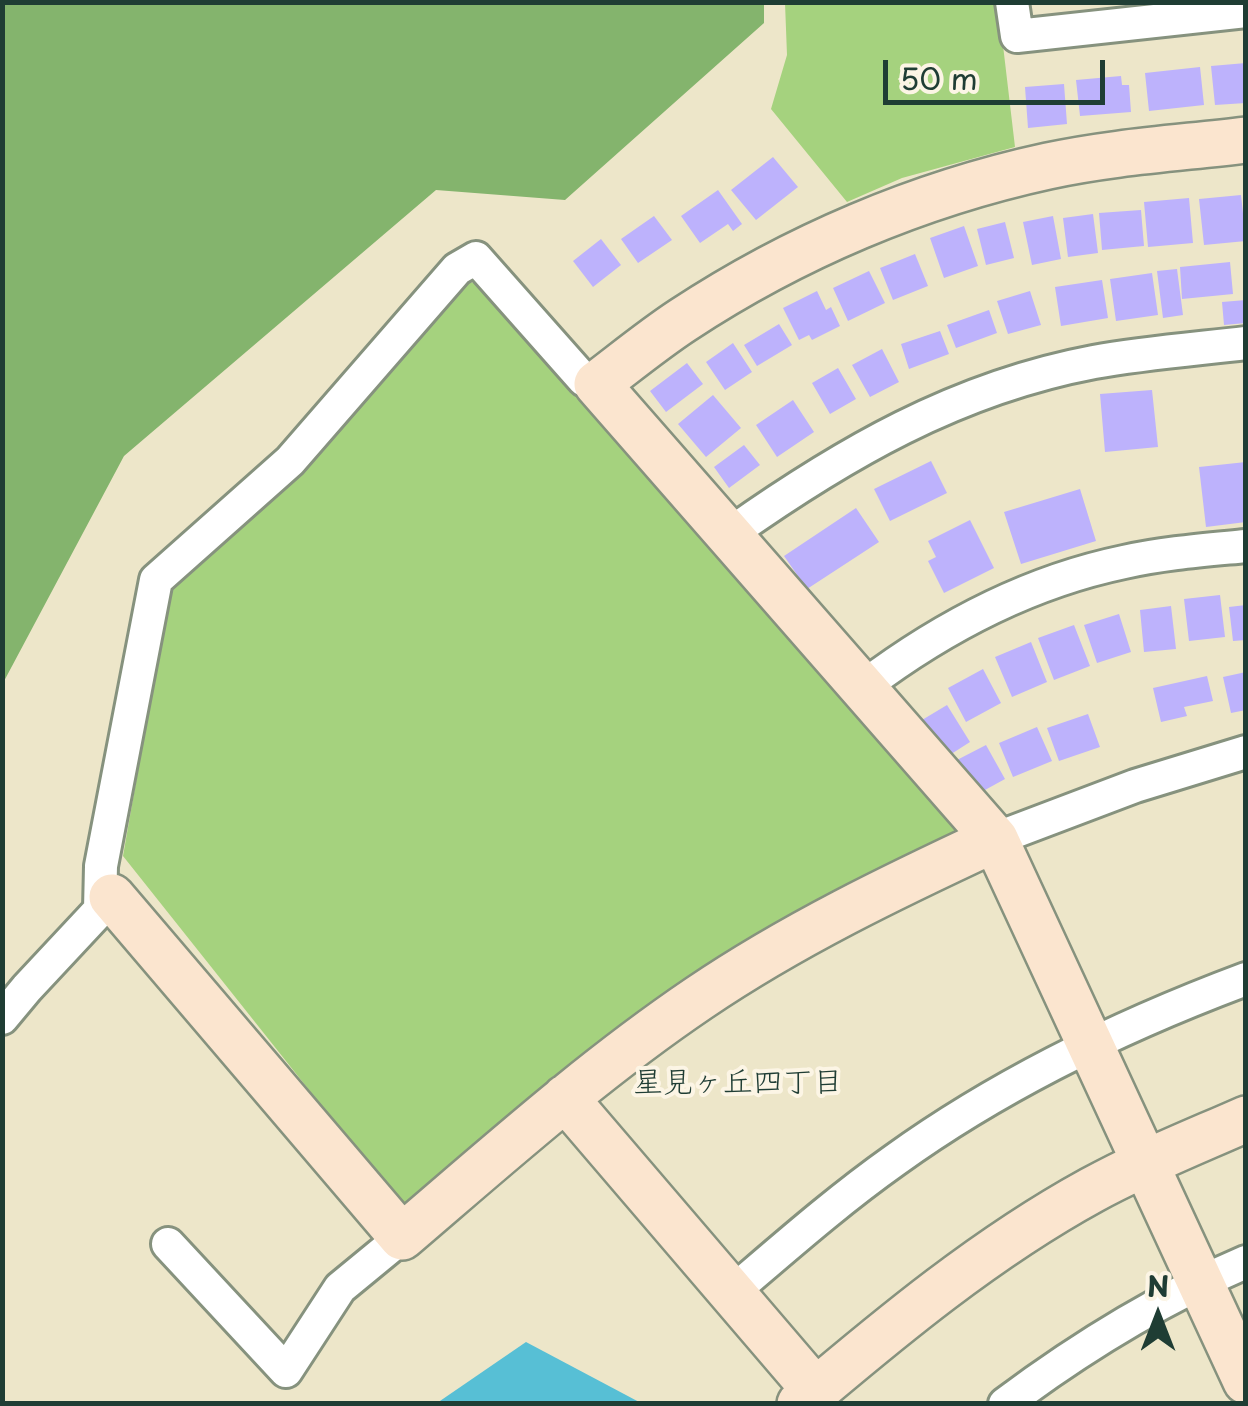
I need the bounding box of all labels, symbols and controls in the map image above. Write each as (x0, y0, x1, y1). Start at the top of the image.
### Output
scale bar (888, 40, 1110, 102)
text: 50 m (900, 55, 978, 100)
district label: 星見ヶ丘四丁目 (633, 1066, 843, 1102)
text: N (1147, 1264, 1169, 1307)
north arrow (1108, 1266, 1208, 1366)

